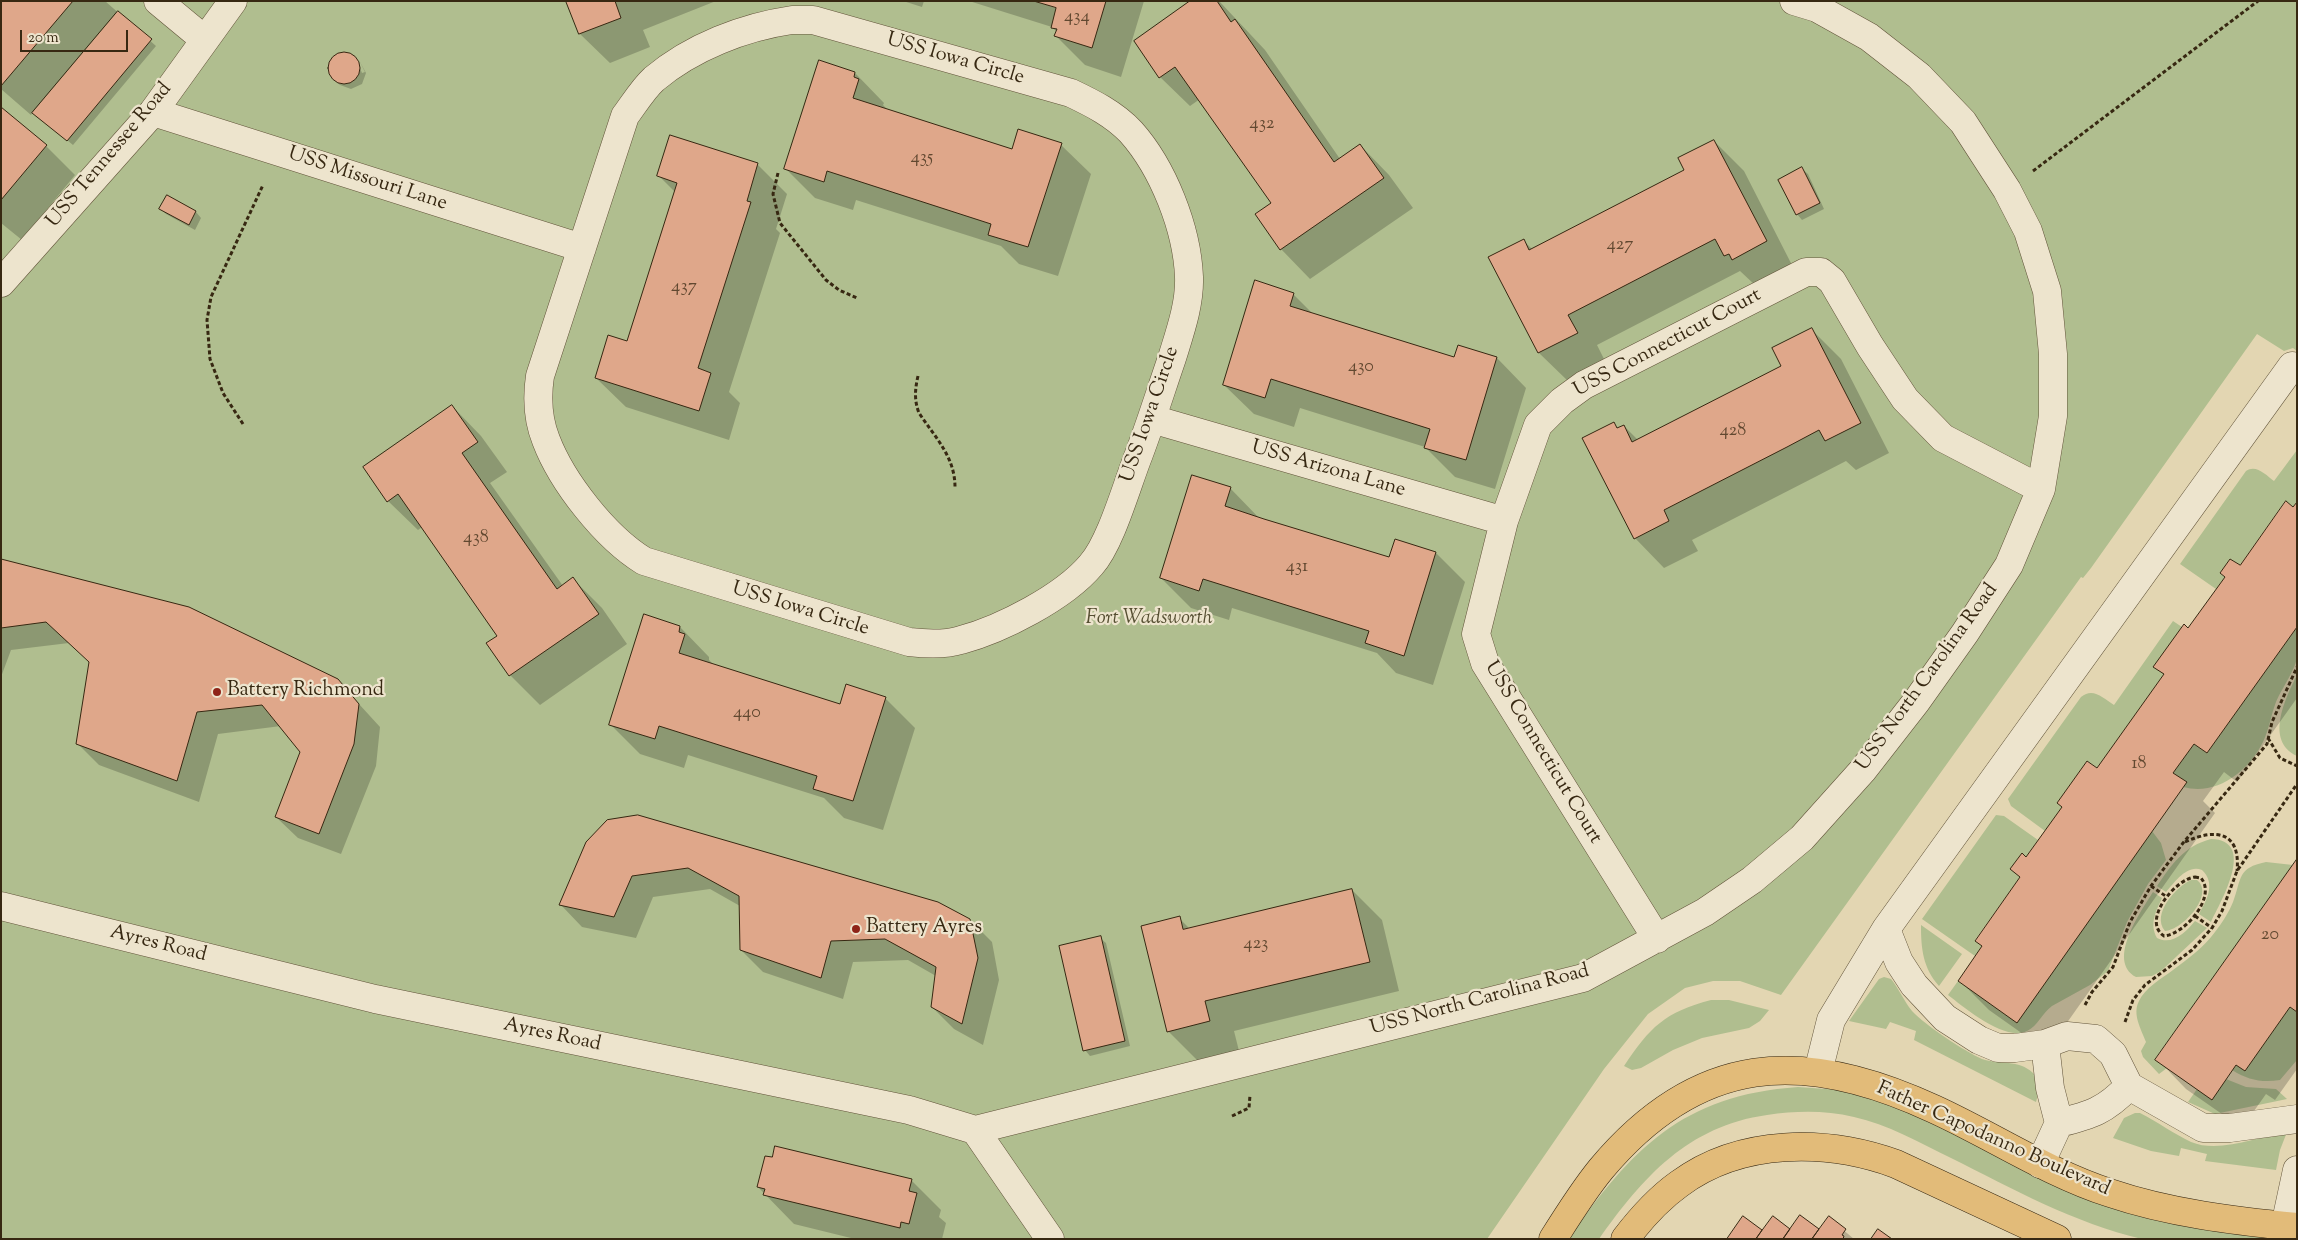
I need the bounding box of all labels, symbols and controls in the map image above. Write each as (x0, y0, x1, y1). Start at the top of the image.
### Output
house number: 434 (1064, 7, 1090, 29)
scale bar (22, 20, 130, 52)
text: 20 m (28, 28, 59, 49)
street label: USS Iowa Circle (883, 29, 1027, 91)
street label: USS Tennessee Road (42, 78, 178, 234)
house number: 432 (1250, 114, 1274, 136)
street label: USS Missouri Lane (284, 143, 450, 217)
house number: 435 (911, 148, 933, 170)
house number: 427 (1607, 235, 1633, 257)
house number: 437 (671, 277, 697, 299)
street label: USS Connecticut Court (1570, 284, 1766, 404)
street label: USS Iowa Circle (1116, 344, 1186, 486)
house number: 430 (1348, 357, 1374, 379)
house number: 428 (1720, 421, 1746, 443)
street label: USS Arizona Lane (1248, 436, 1408, 504)
house number: 438 (463, 528, 489, 550)
house number: 431 (1286, 557, 1308, 579)
street label: USS Iowa Circle (728, 578, 872, 642)
street label: USS North Carolina Road (1852, 580, 2004, 776)
park label: Fort Wadsworth (1086, 608, 1212, 632)
street label: USS Connecticut Court (1478, 657, 1606, 849)
place label: Battery Richmond (227, 680, 384, 704)
marker: Battery Richmond (211, 686, 223, 698)
house number: 440 (733, 703, 761, 725)
house number: 18 (2131, 754, 2147, 776)
place label: Battery Ayres (866, 917, 982, 941)
street label: Ayres Road (107, 921, 209, 969)
marker: Battery Ayres (850, 923, 862, 935)
house number: 20 (2261, 925, 2279, 947)
house number: 423 (1244, 934, 1268, 956)
street label: USS North Carolina Road (1368, 960, 1592, 1042)
street label: Ayres Road (501, 1014, 603, 1058)
street label: Father Capodanno Boulevard (1873, 1078, 2113, 1202)

